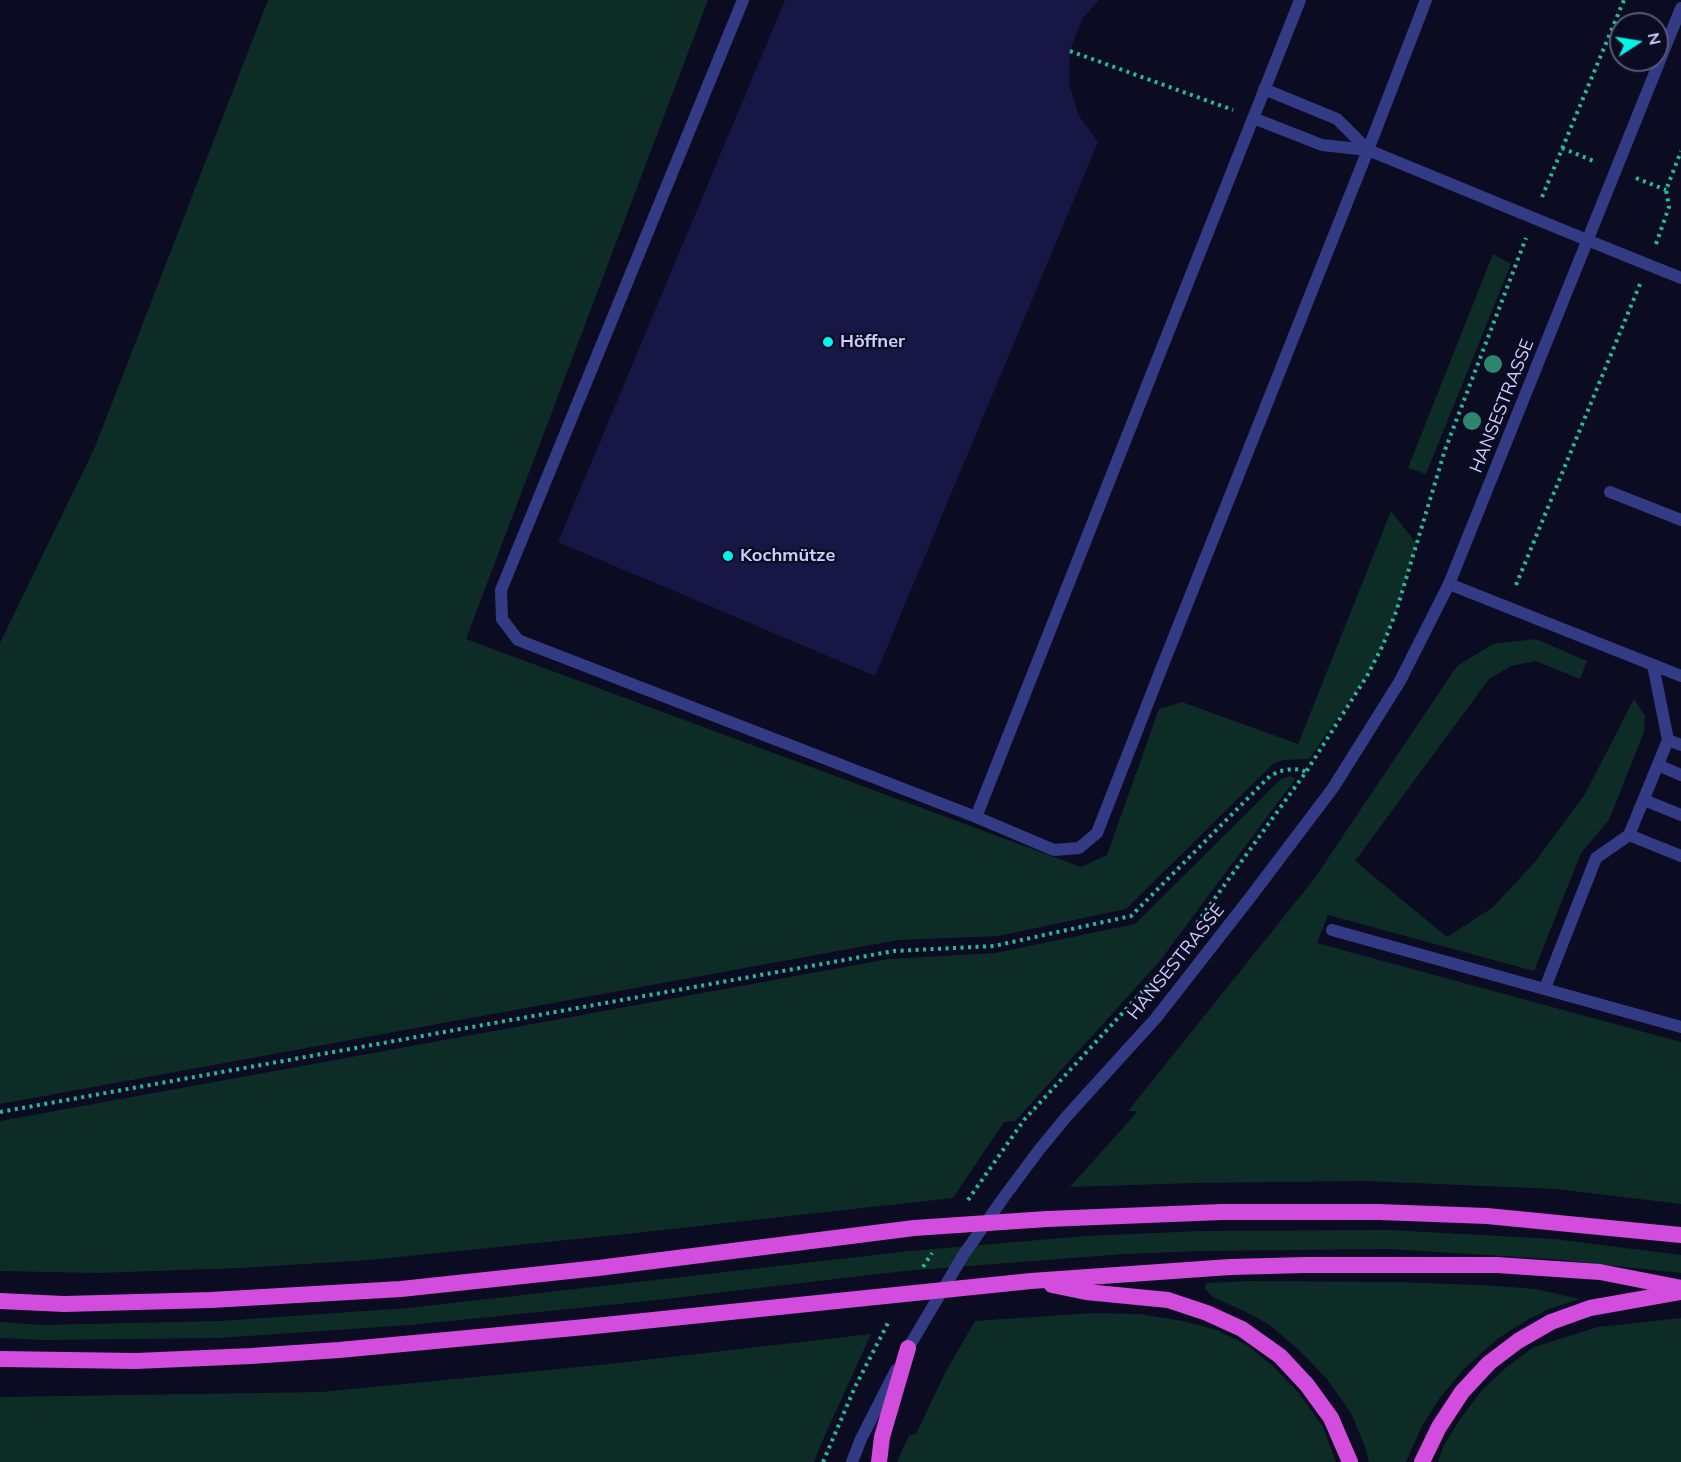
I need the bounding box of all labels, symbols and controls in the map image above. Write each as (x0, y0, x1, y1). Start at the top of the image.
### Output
north arrow (1609, 12, 1669, 72)
text: N (1644, 31, 1666, 47)
place label: Höffner (840, 331, 905, 353)
marker: Höffner (821, 335, 835, 349)
street label: HANSESTRASSE (1465, 336, 1539, 476)
place label: Kochmütze (740, 545, 835, 567)
marker: Kochmütze (721, 549, 735, 563)
street label: HANSESTRASSE (1123, 900, 1229, 1024)

